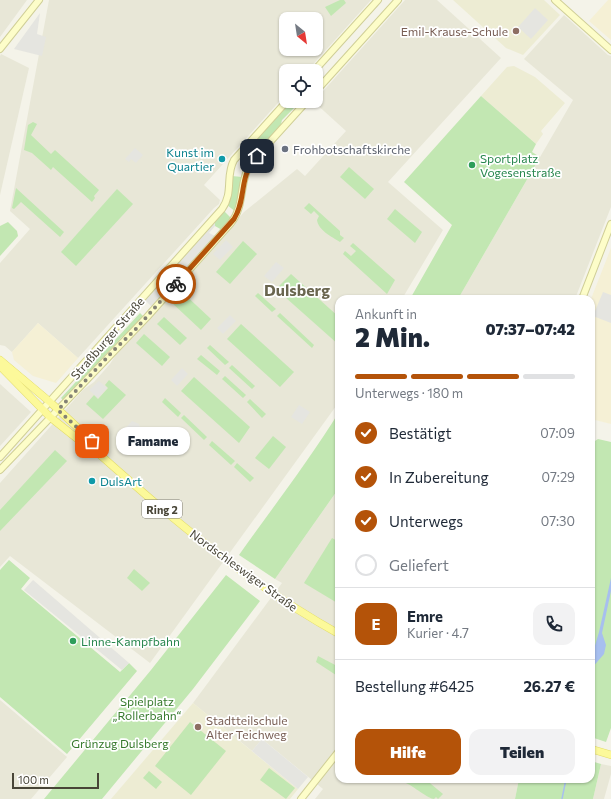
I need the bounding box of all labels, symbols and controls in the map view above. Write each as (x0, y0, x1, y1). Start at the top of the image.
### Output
north arrow (279, 12, 323, 56)
map controls (279, 12, 323, 108)
place label: Emil-Krause-Schule (401, 24, 508, 38)
marker: Emil-Krause-Schule (511, 26, 521, 36)
button: locate (279, 64, 323, 108)
pin (240, 139, 274, 173)
place label: Frohbotschaftskirche (293, 142, 410, 156)
marker: Frohbotschaftskirche (280, 144, 290, 154)
place label: Kunst im Quartier (166, 145, 214, 173)
icon: home (246, 145, 268, 167)
place label: Sportplatz Vogesenstraße (480, 151, 561, 179)
marker: Kunst im Quartier (217, 154, 227, 164)
marker: Sportplatz Vogesenstraße (467, 160, 477, 170)
courier (156, 264, 196, 304)
icon: bike (165, 273, 187, 295)
district label: Dulsberg (264, 280, 330, 299)
street label: Straßburger Straße (67, 294, 147, 382)
text: Ankunft in (355, 306, 417, 322)
text: 07:37–07:42 (486, 320, 575, 338)
text: 2 Min. (355, 321, 430, 352)
text: Unterwegs · 180 m (355, 385, 463, 401)
icon: check (355, 422, 377, 444)
pin (75, 424, 109, 458)
text: Bestätigt (389, 424, 452, 442)
text: 07:09 (540, 425, 575, 441)
callout: Famame (116, 427, 190, 455)
icon: bag (81, 430, 103, 452)
text: Famame (128, 433, 178, 449)
icon: check (355, 466, 377, 488)
text: In Zubereitung (389, 468, 489, 486)
text: 07:29 (542, 469, 575, 485)
place label: DulsArt (100, 474, 142, 488)
marker: DulsArt (87, 476, 97, 486)
road number: Ring 2 (142, 500, 182, 518)
icon: check (355, 510, 377, 532)
text: Unterwegs (389, 512, 463, 530)
text: 07:30 (541, 513, 575, 529)
street label: Nordschleswiger Straße (187, 526, 301, 614)
text: Geliefert (389, 556, 449, 574)
button: phone (533, 603, 575, 645)
text: Emre (407, 607, 443, 625)
text: E (372, 615, 380, 633)
text: Kurier · 4.7 (407, 625, 469, 641)
place label: Linne-Kampfbahn (81, 634, 180, 648)
marker: Linne-Kampfbahn (68, 636, 78, 646)
text: Bestellung #6425 (355, 677, 474, 695)
text: 26.27 € (523, 677, 575, 695)
park label: Spielplatz „Rollerbahn“ (113, 694, 182, 722)
place label: Stadtteilschule Alter Teichweg (206, 713, 288, 741)
marker: Stadtteilschule Alter Teichweg (193, 722, 203, 732)
button: Hilfe (355, 729, 461, 775)
button: Teilen (469, 729, 575, 775)
park label: Grünzug Dulsberg (71, 736, 169, 750)
scale bar (12, 771, 99, 790)
text: 100 m (18, 773, 49, 786)

